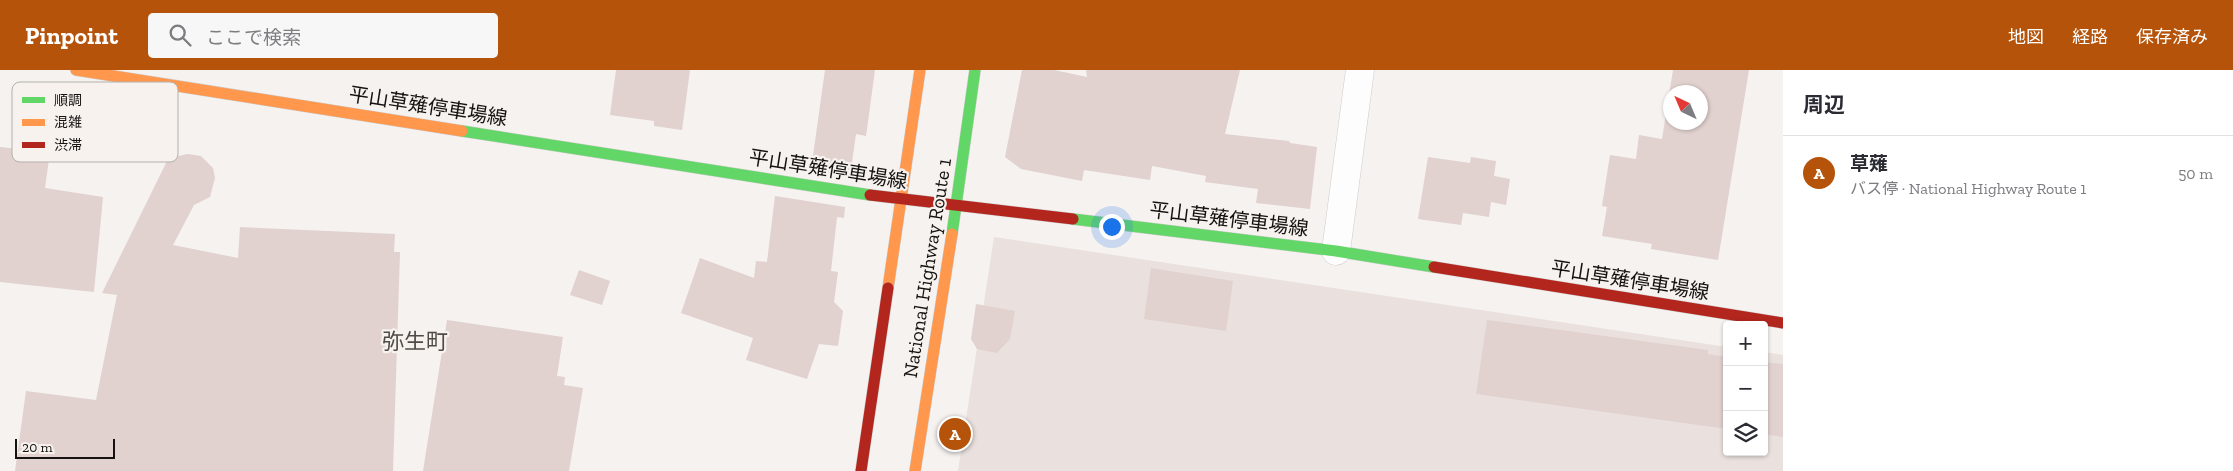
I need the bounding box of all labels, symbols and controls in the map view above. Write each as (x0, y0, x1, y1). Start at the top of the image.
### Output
search box (148, 13, 498, 58)
text: Pinpoint (25, 21, 118, 50)
icon: search (166, 21, 194, 49)
text: ここで検索 (206, 26, 301, 49)
text: 地図 (2008, 26, 2044, 48)
text: 経路 (2072, 26, 2108, 48)
text: 保存済み (2136, 26, 2208, 48)
legend (12, 82, 178, 162)
street label: 平山草薙停車場線 (347, 82, 509, 130)
north arrow (1663, 85, 1708, 130)
text: 順調 (54, 92, 82, 109)
text: 周辺 (1803, 92, 1845, 117)
text: 混雑 (54, 114, 82, 131)
text: 渋滞 (54, 137, 82, 154)
street label: 平山草薙停車場線 (747, 145, 909, 193)
text: 草薙 (1850, 152, 1888, 175)
street label: National Highway Route 1 (898, 156, 956, 380)
text: A (1814, 164, 1825, 183)
text: 50 m (2178, 164, 2213, 183)
text: バス停 · National Highway Route 1 (1850, 179, 2087, 198)
street label: 平山草薙停車場線 (1148, 197, 1310, 241)
your location (1099, 214, 1125, 240)
street label: 平山草薙停車場線 (1549, 256, 1711, 304)
map controls (1723, 321, 1768, 456)
button: + (1723, 321, 1768, 366)
district label: 弥生町 (382, 328, 448, 355)
button: − (1723, 366, 1768, 411)
button: layers (1723, 411, 1768, 456)
pin: A (939, 415, 971, 453)
scale bar (15, 436, 115, 459)
text: 20 m (22, 439, 53, 456)

